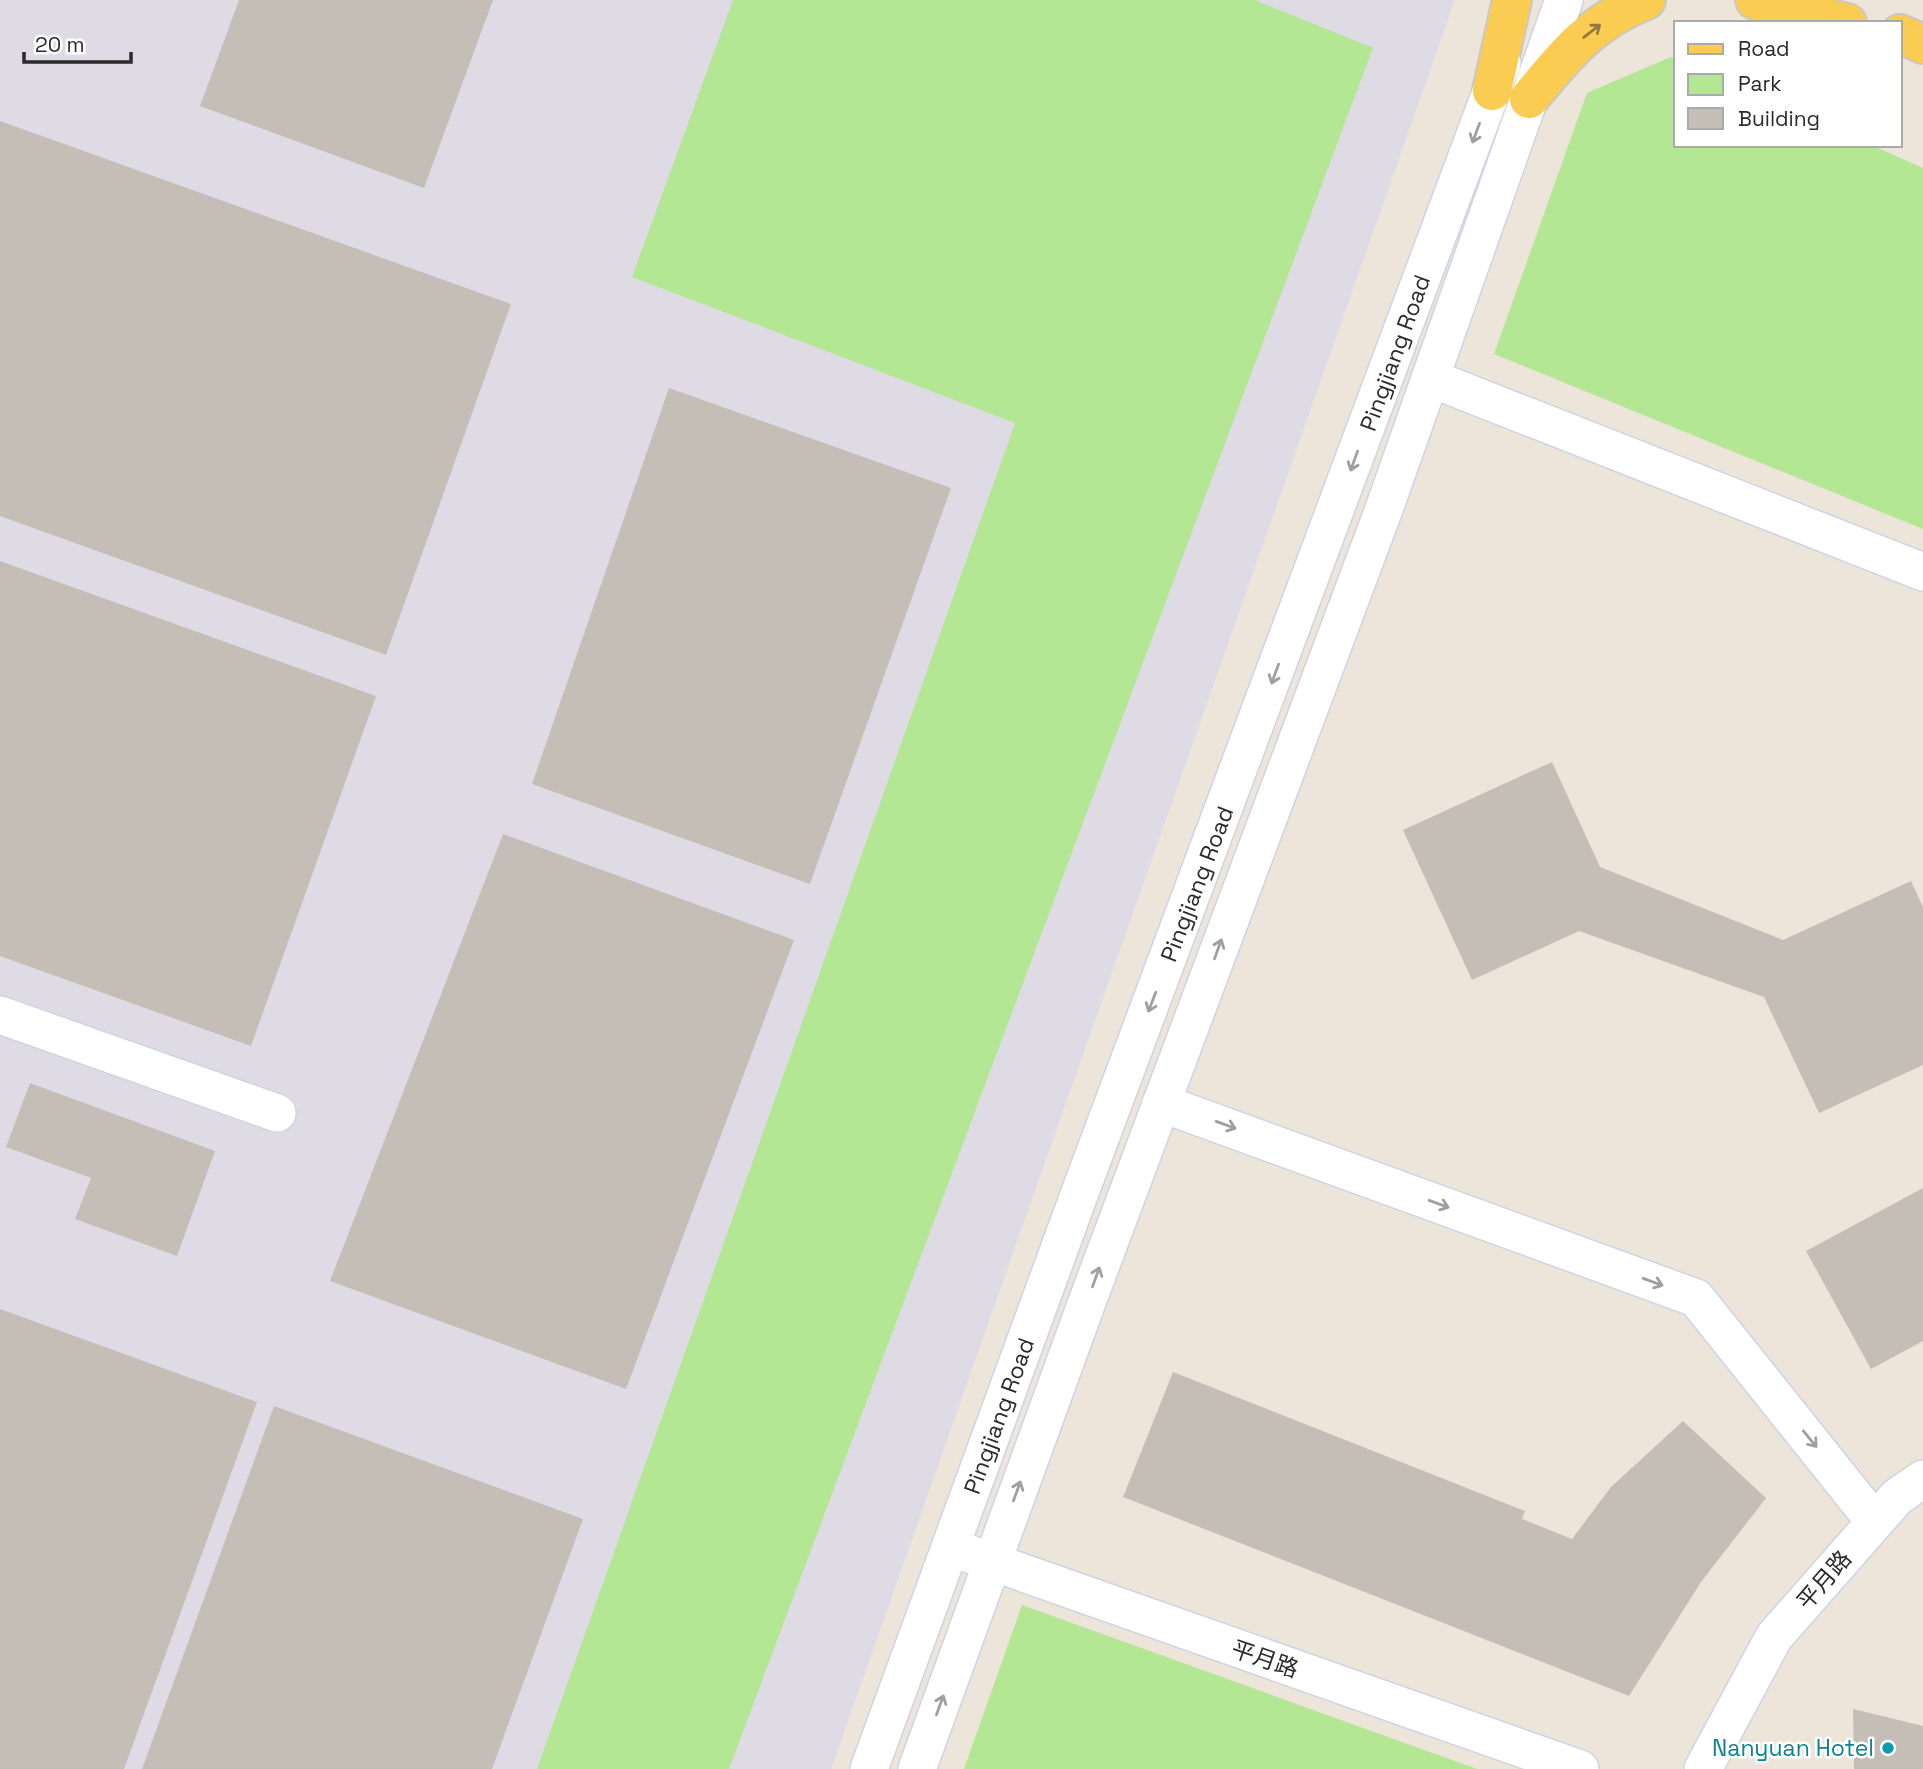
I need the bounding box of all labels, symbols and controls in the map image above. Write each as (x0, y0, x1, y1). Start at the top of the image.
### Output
scale bar (24, 21, 131, 65)
legend (1674, 21, 1902, 147)
one-way arrow (1582, 24, 1600, 39)
text: 20 m (35, 31, 85, 58)
text: Road (1738, 35, 1790, 62)
text: Park (1738, 70, 1782, 97)
text: Building (1738, 105, 1820, 132)
one-way arrow (1469, 121, 1481, 143)
street label: Pingjiang Road (1353, 271, 1437, 435)
one-way arrow (1347, 450, 1360, 472)
one-way arrow (1268, 663, 1280, 685)
street label: Pingjiang Road (1154, 802, 1240, 966)
one-way arrow (1213, 939, 1225, 961)
one-way arrow (1145, 991, 1158, 1012)
one-way arrow (1214, 1120, 1236, 1133)
one-way arrow (1428, 1198, 1450, 1211)
one-way arrow (1091, 1267, 1104, 1289)
one-way arrow (1641, 1277, 1663, 1289)
street label: Pingjiang Road (957, 1334, 1041, 1498)
one-way arrow (1802, 1430, 1817, 1448)
one-way arrow (1012, 1480, 1025, 1502)
street label: 平月路 (1790, 1544, 1858, 1616)
street label: 平月路 (1227, 1634, 1303, 1684)
one-way arrow (935, 1694, 947, 1716)
place label: Nanyuan Hotel (1712, 1733, 1874, 1763)
marker: Nanyuan Hotel (1880, 1740, 1896, 1756)

